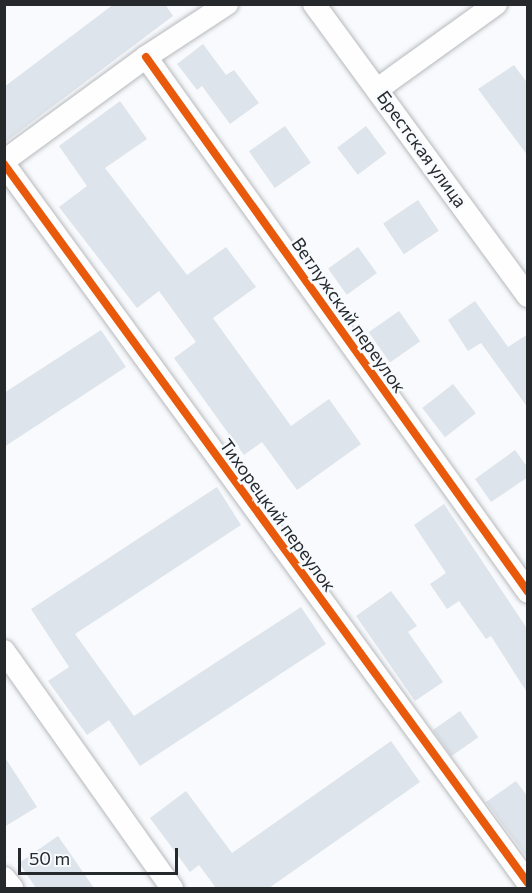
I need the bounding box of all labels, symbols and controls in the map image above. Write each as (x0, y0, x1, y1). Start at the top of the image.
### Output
street label: Брестская улица (373, 87, 471, 211)
street label: Ветлужский переулок (287, 233, 411, 397)
street label: Тихорецкий переулок (215, 434, 341, 596)
scale bar (21, 836, 182, 874)
text: 50 m (29, 847, 70, 869)

